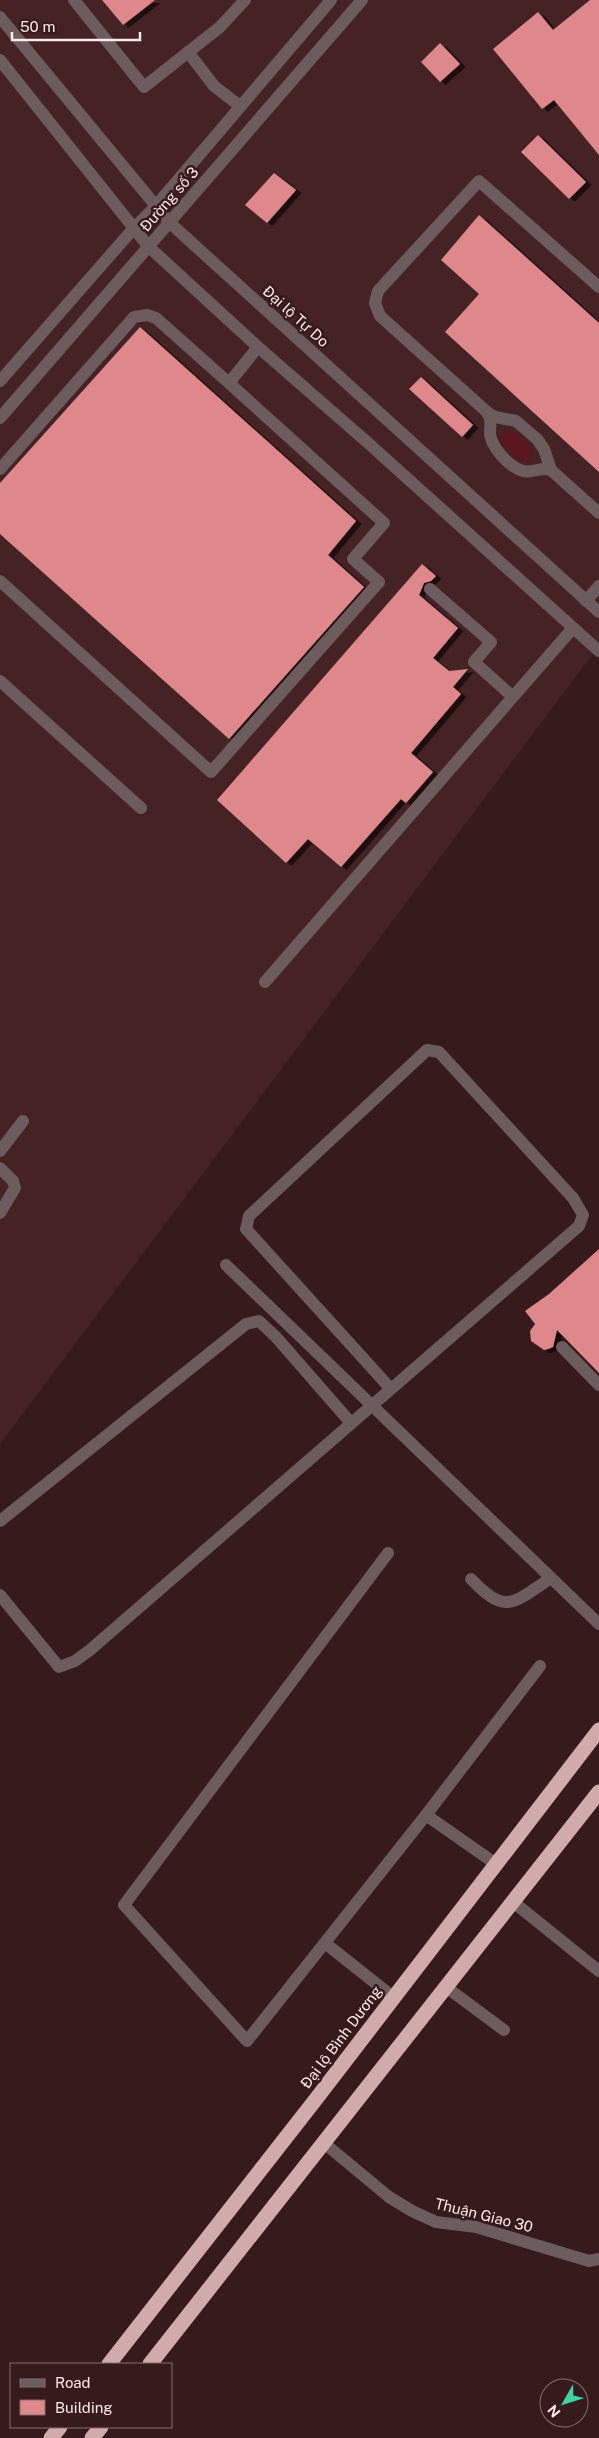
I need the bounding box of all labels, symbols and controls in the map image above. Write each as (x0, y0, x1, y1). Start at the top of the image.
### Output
scale bar (12, 10, 140, 42)
text: 50 m (20, 18, 55, 35)
street label: Đường số 3 (136, 163, 202, 235)
street label: Đại lộ Tự Do (260, 282, 332, 350)
street label: Đại lộ Bình Dương (297, 1982, 385, 2092)
street label: Thuận Giao 30 (433, 2195, 535, 2235)
legend (10, 2363, 172, 2428)
text: Road (55, 2374, 91, 2391)
north arrow (539, 2378, 589, 2428)
text: Building (55, 2399, 113, 2416)
text: N (544, 2402, 564, 2420)

